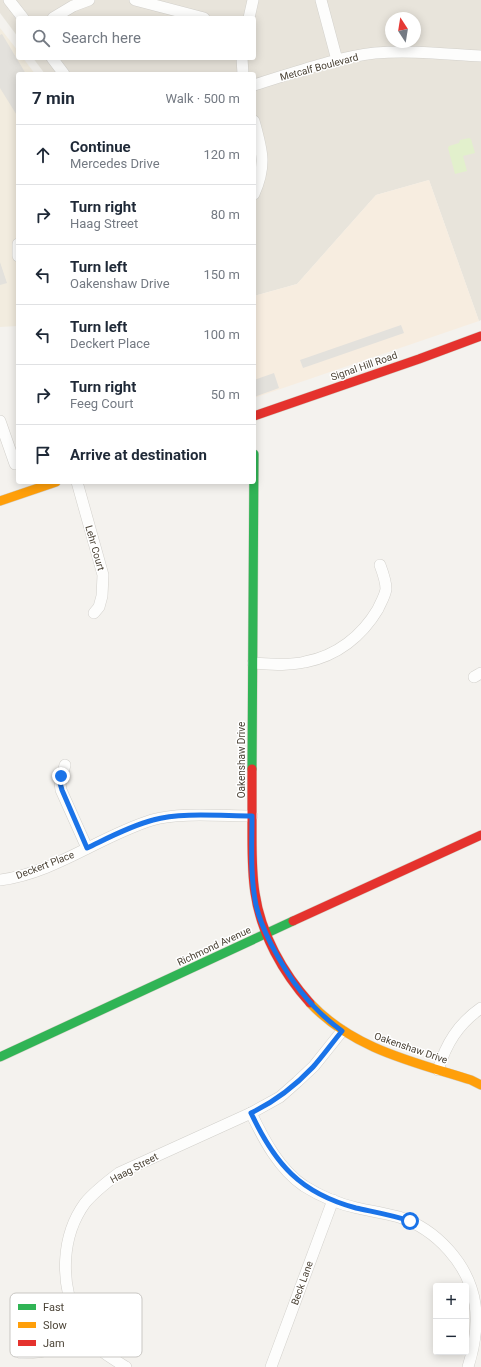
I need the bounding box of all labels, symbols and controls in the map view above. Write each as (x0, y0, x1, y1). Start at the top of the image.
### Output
north arrow (385, 12, 421, 48)
search box (16, 16, 256, 60)
icon: search (30, 27, 52, 49)
text: Search here (62, 29, 141, 47)
street label: Metcalf Boulevard (279, 51, 359, 83)
text: 7 min (32, 88, 75, 108)
text: Walk · 500 m (165, 91, 240, 106)
text: Continue (70, 138, 131, 156)
icon: ahead (32, 144, 54, 166)
text: 120 m (203, 147, 240, 162)
text: Mercedes Drive (70, 156, 160, 171)
text: Turn right (70, 198, 136, 216)
icon: right (32, 204, 54, 226)
text: 80 m (211, 207, 240, 222)
text: Haag Street (70, 216, 138, 231)
text: Turn left (70, 258, 127, 276)
icon: left (32, 264, 54, 286)
text: 150 m (203, 267, 240, 282)
text: Oakenshaw Drive (70, 276, 170, 291)
text: Turn left (70, 318, 127, 336)
icon: left (32, 324, 54, 346)
text: 100 m (203, 327, 240, 342)
text: Deckert Place (70, 336, 150, 351)
street label: Signal Hill Road (329, 349, 399, 383)
text: Turn right (70, 378, 136, 396)
icon: right (32, 384, 54, 406)
text: 50 m (211, 387, 240, 402)
text: Feeg Court (70, 396, 133, 411)
icon: arrive (32, 444, 54, 466)
text: Arrive at destination (70, 446, 207, 464)
street label: Lehr Court (83, 524, 107, 572)
street label: Oakenshaw Drive (236, 722, 247, 798)
route end (52, 767, 70, 785)
street label: Deckert Place (14, 849, 76, 881)
street label: Richmond Avenue (175, 924, 253, 968)
street label: Oakenshaw Drive (373, 1030, 449, 1066)
street label: Haag Street (108, 1151, 160, 1185)
route start (401, 1212, 419, 1230)
street label: Beck Lane (289, 1260, 315, 1306)
map controls (433, 1283, 469, 1355)
button: + (433, 1283, 469, 1319)
legend (10, 1293, 142, 1357)
text: Fast (43, 1301, 65, 1314)
text: Slow (43, 1319, 67, 1332)
button: − (433, 1319, 469, 1355)
text: Jam (43, 1337, 65, 1350)

